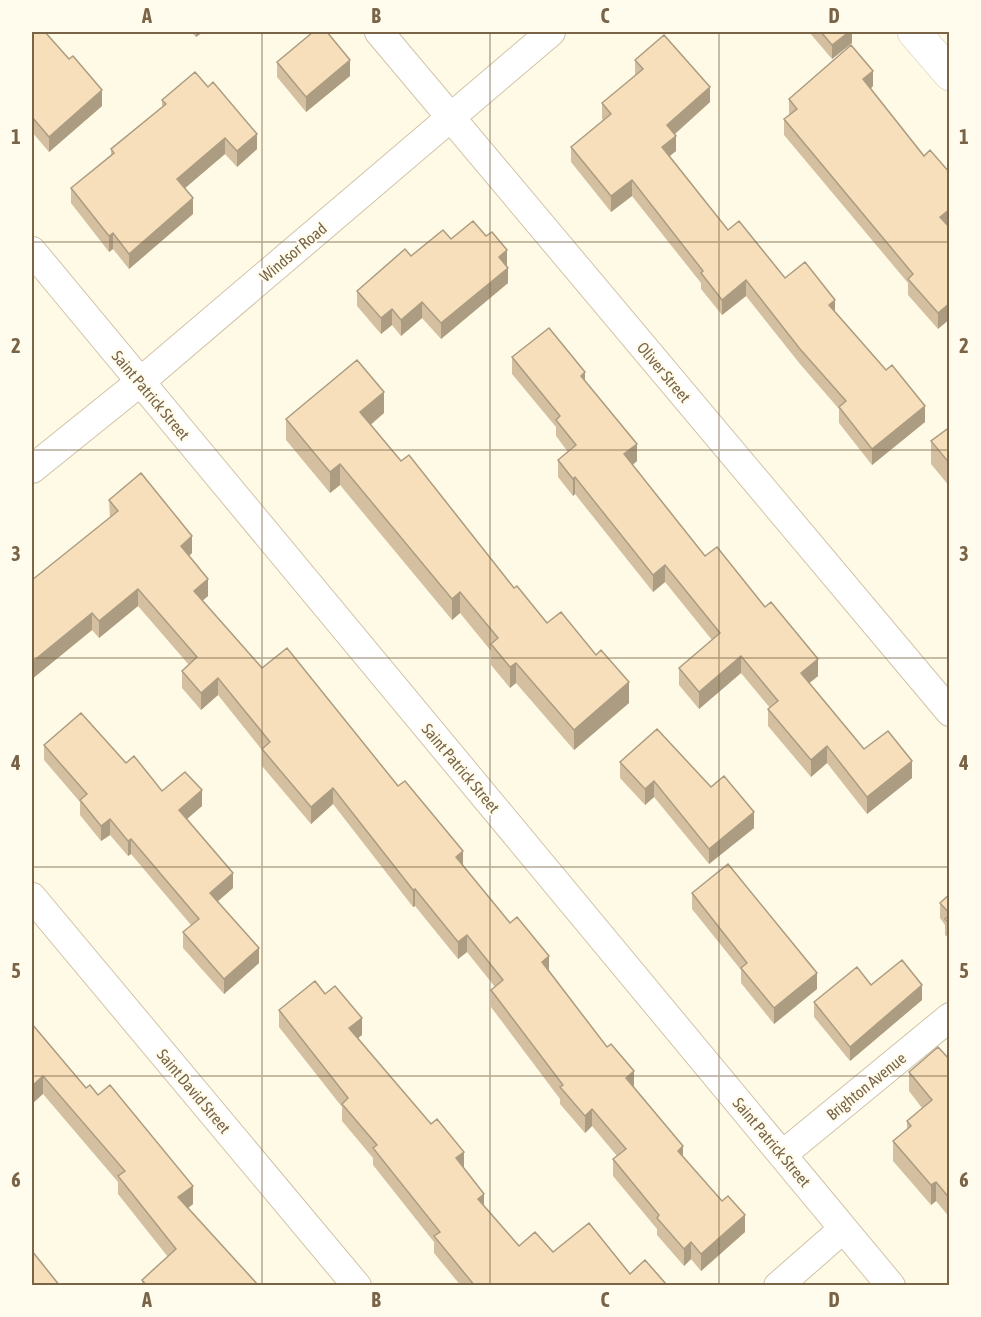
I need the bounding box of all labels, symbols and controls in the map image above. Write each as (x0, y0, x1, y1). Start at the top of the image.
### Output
text: A (141, 4, 152, 27)
text: B (371, 4, 381, 27)
text: C (601, 4, 610, 27)
text: D (828, 4, 840, 27)
text: 1 (11, 125, 21, 148)
text: 1 (959, 125, 969, 148)
street label: Windsor Road (256, 219, 330, 285)
text: 2 (11, 334, 21, 357)
text: 2 (959, 334, 969, 357)
street label: Oliver Street (634, 338, 695, 406)
street label: Saint Patrick Street (109, 347, 194, 443)
text: 3 (11, 542, 21, 565)
text: 3 (959, 542, 969, 565)
street label: Saint Patrick Street (419, 720, 504, 816)
text: 4 (10, 751, 21, 774)
text: 4 (958, 751, 969, 774)
text: 5 (11, 959, 21, 982)
text: 5 (959, 959, 969, 982)
street label: Saint David Street (154, 1045, 235, 1137)
street label: Brighton Avenue (823, 1049, 910, 1124)
street label: Saint Patrick Street (730, 1094, 815, 1190)
text: 6 (11, 1168, 21, 1191)
text: 6 (959, 1168, 969, 1191)
text: A (141, 1288, 152, 1311)
text: B (371, 1288, 381, 1311)
text: C (601, 1288, 610, 1311)
text: D (828, 1288, 840, 1311)

